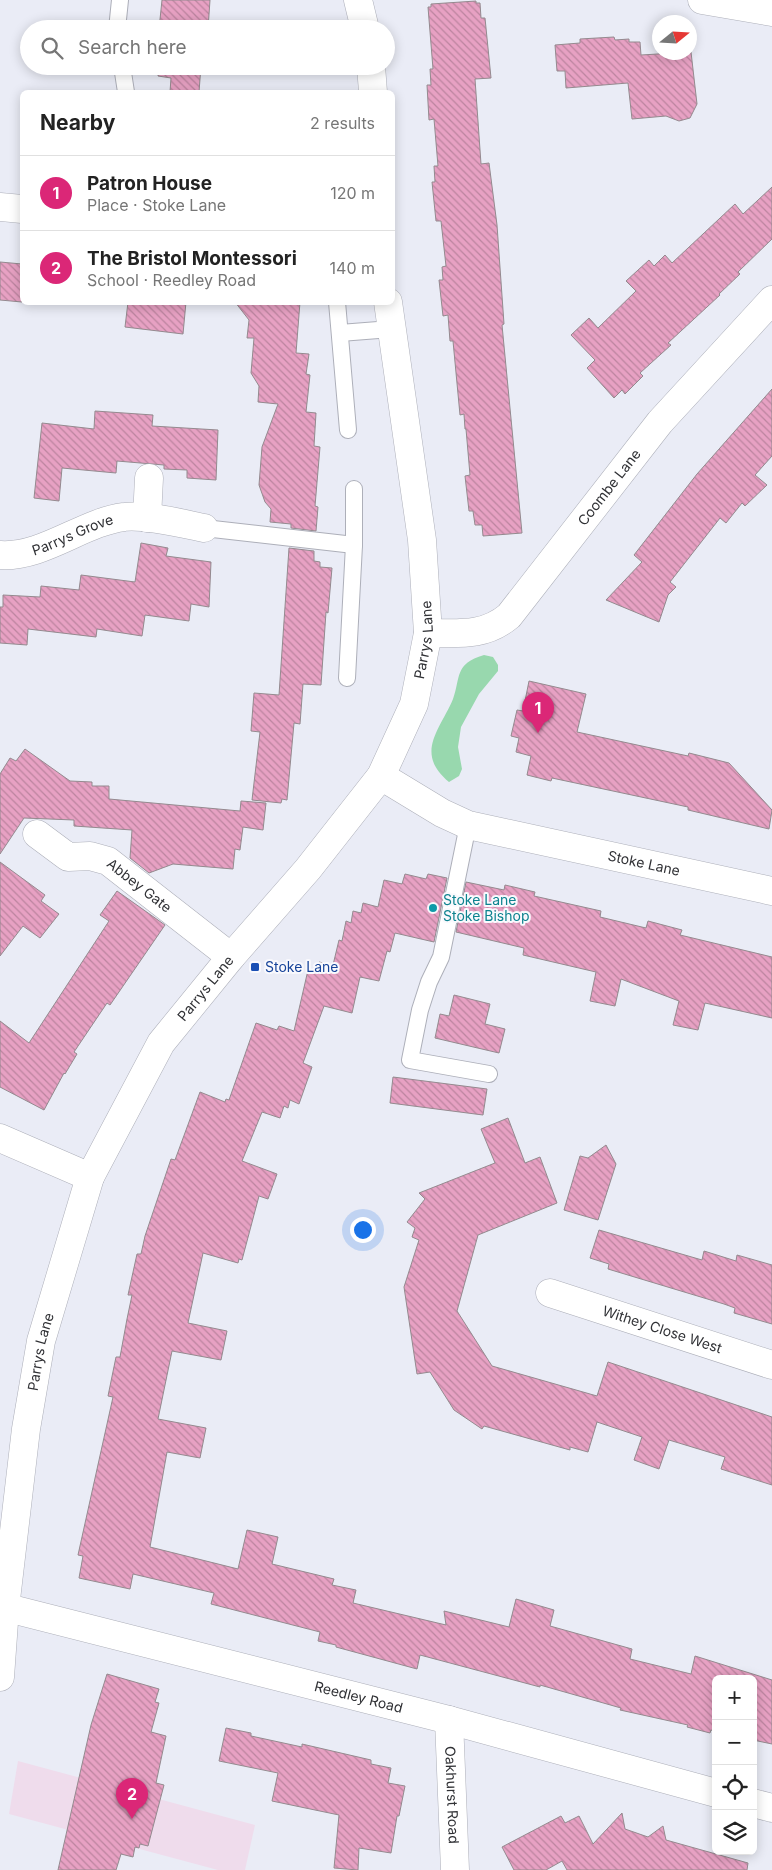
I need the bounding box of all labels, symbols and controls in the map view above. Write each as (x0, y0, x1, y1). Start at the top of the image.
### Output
north arrow (652, 15, 697, 60)
search box (20, 20, 395, 75)
icon: search (38, 34, 66, 62)
text: Search here (78, 36, 187, 59)
text: Nearby (40, 110, 115, 135)
text: 2 results (310, 113, 375, 133)
text: Patron House (87, 172, 212, 195)
text: 1 (53, 183, 59, 203)
text: 120 m (330, 183, 375, 203)
text: Place · Stoke Lane (87, 195, 226, 215)
text: The Bristol Montessori (87, 247, 297, 270)
text: 2 (51, 258, 61, 278)
text: 140 m (330, 258, 375, 278)
text: School · Reedley Road (87, 270, 256, 290)
street label: Coombe Lane (574, 445, 644, 529)
street label: Parrys Grove (30, 510, 115, 559)
street label: Parrys Lane (410, 600, 436, 680)
pin: 1 (522, 692, 554, 733)
street label: Stoke Lane (606, 847, 682, 879)
street label: Abbey Gate (104, 854, 175, 916)
place label: Stoke Lane Stoke Bishop (443, 891, 529, 924)
marker: Stoke Lane Stoke Bishop (427, 902, 439, 914)
street label: Parrys Lane (174, 952, 237, 1024)
place label: Stoke Lane (265, 958, 339, 975)
marker: Stoke Lane (249, 961, 261, 973)
your location (350, 1217, 376, 1243)
street label: Withey Close West (601, 1302, 725, 1356)
street label: Parrys Lane (24, 1311, 57, 1392)
map controls (712, 1675, 757, 1855)
button: + (712, 1675, 757, 1720)
street label: Reedley Road (313, 1677, 405, 1716)
button: − (712, 1720, 757, 1765)
street label: Oakhurst Road (442, 1746, 463, 1844)
button: locate (712, 1765, 757, 1810)
pin: 2 (116, 1778, 148, 1819)
button: layers (712, 1810, 757, 1855)

